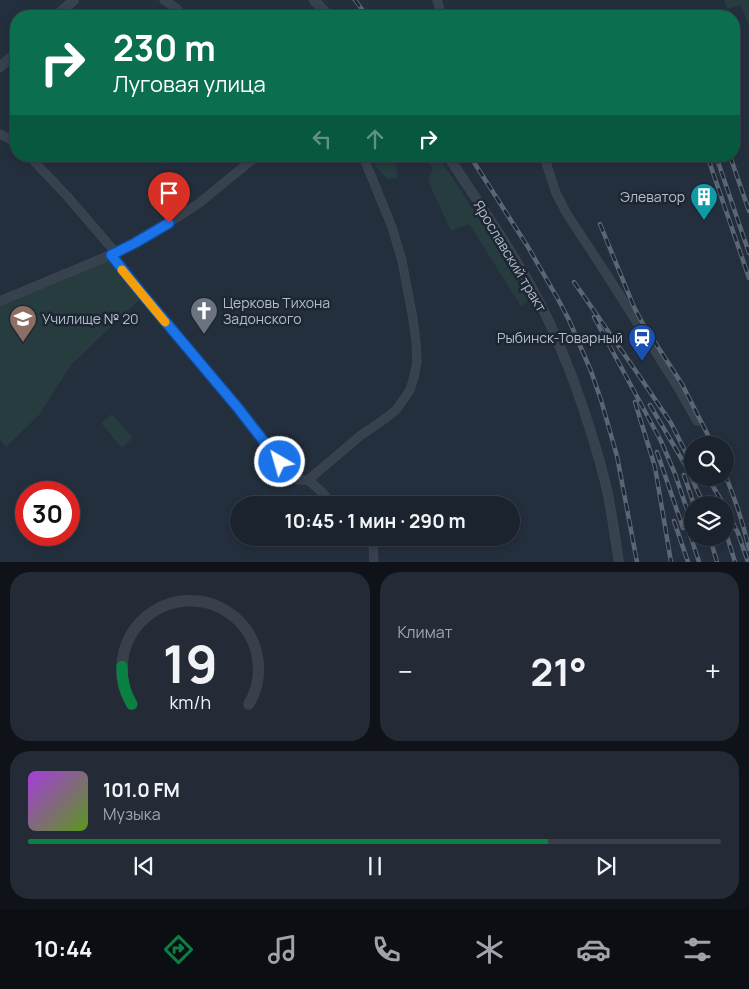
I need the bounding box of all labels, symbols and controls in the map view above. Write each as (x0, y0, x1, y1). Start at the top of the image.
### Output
text: 230 m (113, 24, 216, 72)
icon: right (30, 30, 95, 95)
text: Луговая улица (113, 69, 266, 99)
icon: left (308, 125, 336, 153)
icon: ahead (361, 125, 389, 153)
icon: right (414, 125, 442, 153)
pin (148, 172, 190, 223)
icon: arrive (155, 179, 183, 207)
building icon: Элеватор (689, 182, 719, 221)
place label: Элеватор (620, 187, 685, 206)
street label: Ярославский тракт (470, 196, 551, 315)
place label: Церковь Тихона Задонского (223, 293, 330, 328)
church icon: Церковь Тихона Задонского (189, 296, 219, 335)
school or university icon: Училище № 20 (8, 304, 38, 343)
place label: Училище № 20 (42, 309, 139, 328)
station icon: Рыбинск-Товарный (627, 323, 657, 362)
place label: Рыбинск-Товарный (497, 328, 623, 347)
position arrow (253, 435, 305, 487)
map controls (684, 436, 734, 546)
button: search (684, 436, 734, 486)
speed limit sign: 30 (15, 481, 80, 546)
button: layers (684, 496, 734, 546)
text: 10:45 · 1 мин · 290 m (284, 508, 466, 534)
text: Климат (398, 621, 453, 643)
text: 19 (162, 628, 217, 699)
text: 21° (531, 645, 587, 697)
text: − (398, 652, 413, 690)
text: + (705, 652, 721, 690)
text: km/h (169, 690, 211, 714)
text: 101.0 FM (103, 777, 180, 803)
text: Музыка (103, 803, 161, 825)
icon: previous (130, 852, 158, 880)
icon: pause (361, 852, 389, 880)
icon: next (592, 852, 620, 880)
icon: directions (161, 932, 196, 967)
icon: music (265, 932, 300, 967)
icon: phone (369, 932, 404, 967)
icon: climate (472, 932, 507, 967)
icon: car (576, 932, 611, 967)
icon: filters (680, 932, 715, 967)
text: 10:44 (34, 934, 93, 964)

